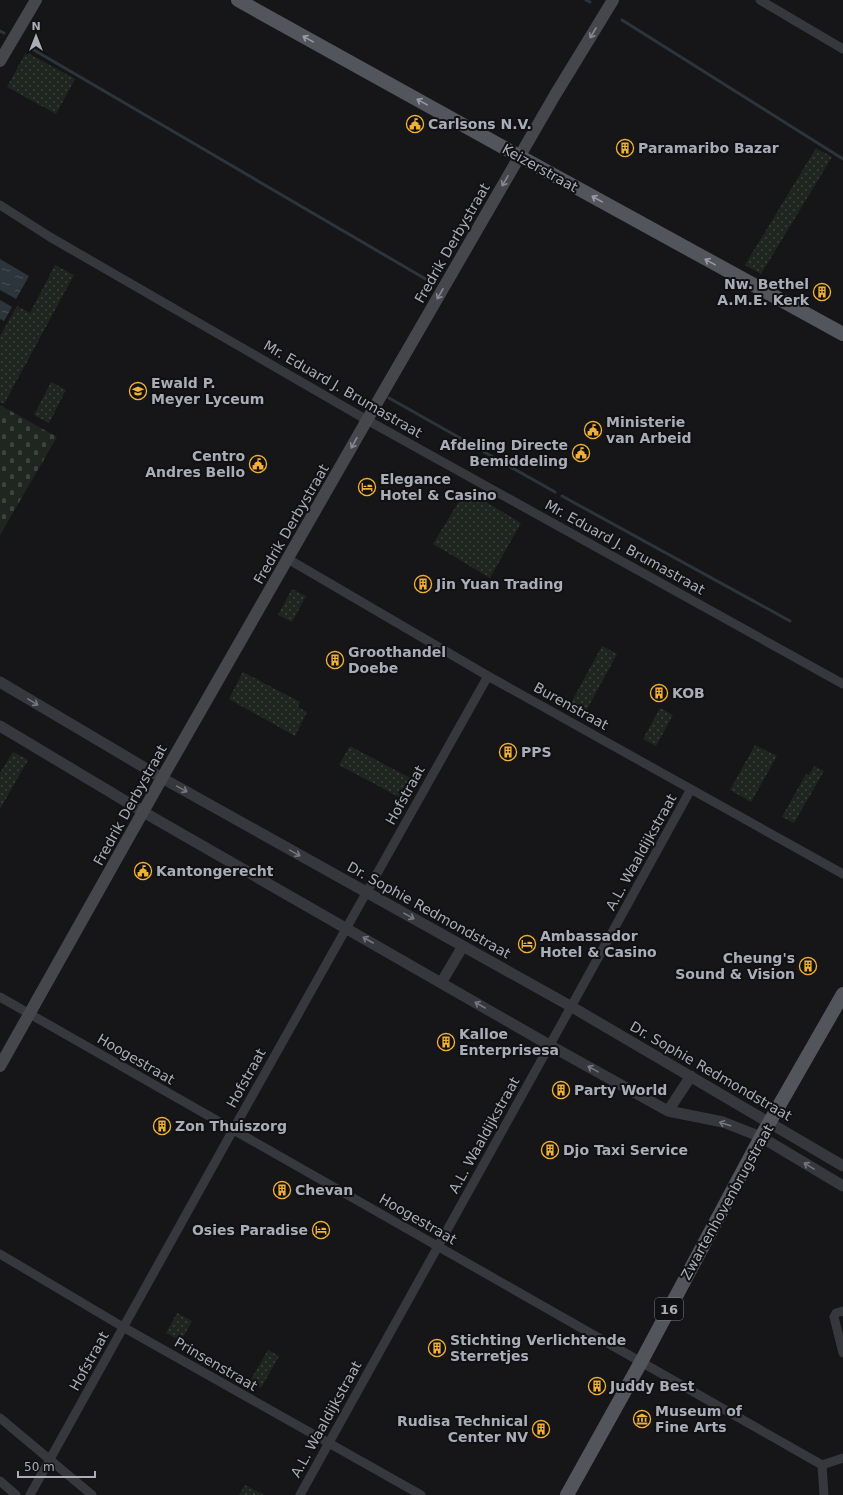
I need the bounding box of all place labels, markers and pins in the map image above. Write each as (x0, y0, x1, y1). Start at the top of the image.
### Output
public building icon: Carlsons N.V. (405, 114, 425, 134)
place label: Carlsons N.V. (428, 116, 532, 132)
building icon: Paramaribo Bazar (615, 138, 635, 158)
place label: Paramaribo Bazar (638, 140, 779, 156)
place label: Nw. Bethel A.M.E. Kerk (717, 276, 810, 308)
building icon: Nw. Bethel A.M.E. Kerk (812, 282, 832, 302)
place label: Ewald P. Meyer Lyceum (151, 375, 264, 407)
school or university icon: Ewald P. Meyer Lyceum (128, 381, 148, 401)
place label: Ministerie van Arbeid (606, 414, 692, 446)
public building icon: Ministerie van Arbeid (583, 420, 603, 440)
place label: Afdeling Directe Bemiddeling (440, 437, 568, 469)
public building icon: Afdeling Directe Bemiddeling (571, 443, 591, 463)
place label: Centro Andres Bello (145, 448, 245, 480)
public building icon: Centro Andres Bello (248, 454, 268, 474)
place label: Elegance Hotel & Casino (380, 471, 497, 503)
hotel icon: Elegance Hotel & Casino (357, 477, 377, 497)
building icon: Jin Yuan Trading (413, 574, 433, 594)
place label: Jin Yuan Trading (435, 576, 563, 592)
place label: Groothandel Doebe (348, 644, 446, 676)
building icon: Groothandel Doebe (325, 650, 345, 670)
building icon: KOB (649, 683, 669, 703)
place label: KOB (672, 685, 705, 701)
building icon: PPS (498, 742, 518, 762)
place label: PPS (521, 744, 552, 760)
public building icon: Kantongerecht (133, 861, 153, 881)
place label: Kantongerecht (156, 863, 274, 879)
place label: Ambassador Hotel & Casino (540, 928, 657, 960)
hotel icon: Ambassador Hotel & Casino (517, 934, 537, 954)
place label: Cheung's Sound & Vision (675, 950, 795, 982)
building icon: Cheung's Sound & Vision (798, 956, 818, 976)
place label: Kalloe Enterprisesa (459, 1026, 559, 1058)
building icon: Kalloe Enterprisesa (436, 1032, 456, 1052)
building icon: Party World (551, 1080, 571, 1100)
place label: Party World (574, 1082, 667, 1098)
building icon: Zon Thuiszorg (152, 1116, 172, 1136)
place label: Zon Thuiszorg (175, 1118, 287, 1134)
building icon: Djo Taxi Service (540, 1140, 560, 1160)
place label: Djo Taxi Service (563, 1142, 688, 1158)
building icon: Chevan (272, 1180, 292, 1200)
place label: Chevan (295, 1182, 353, 1198)
hotel icon: Osies Paradise (311, 1220, 331, 1240)
place label: Osies Paradise (192, 1222, 308, 1238)
place label: Stichting Verlichtende Sterretjes (450, 1332, 626, 1364)
building icon: Stichting Verlichtende Sterretjes (427, 1338, 447, 1358)
building icon: Juddy Best (587, 1376, 607, 1396)
place label: Juddy Best (609, 1378, 695, 1394)
place label: Museum of Fine Arts (655, 1403, 743, 1435)
museum icon: Museum of Fine Arts (632, 1409, 652, 1429)
place label: Rudisa Technical Center NV (397, 1413, 528, 1445)
building icon: Rudisa Technical Center NV (531, 1419, 551, 1439)

